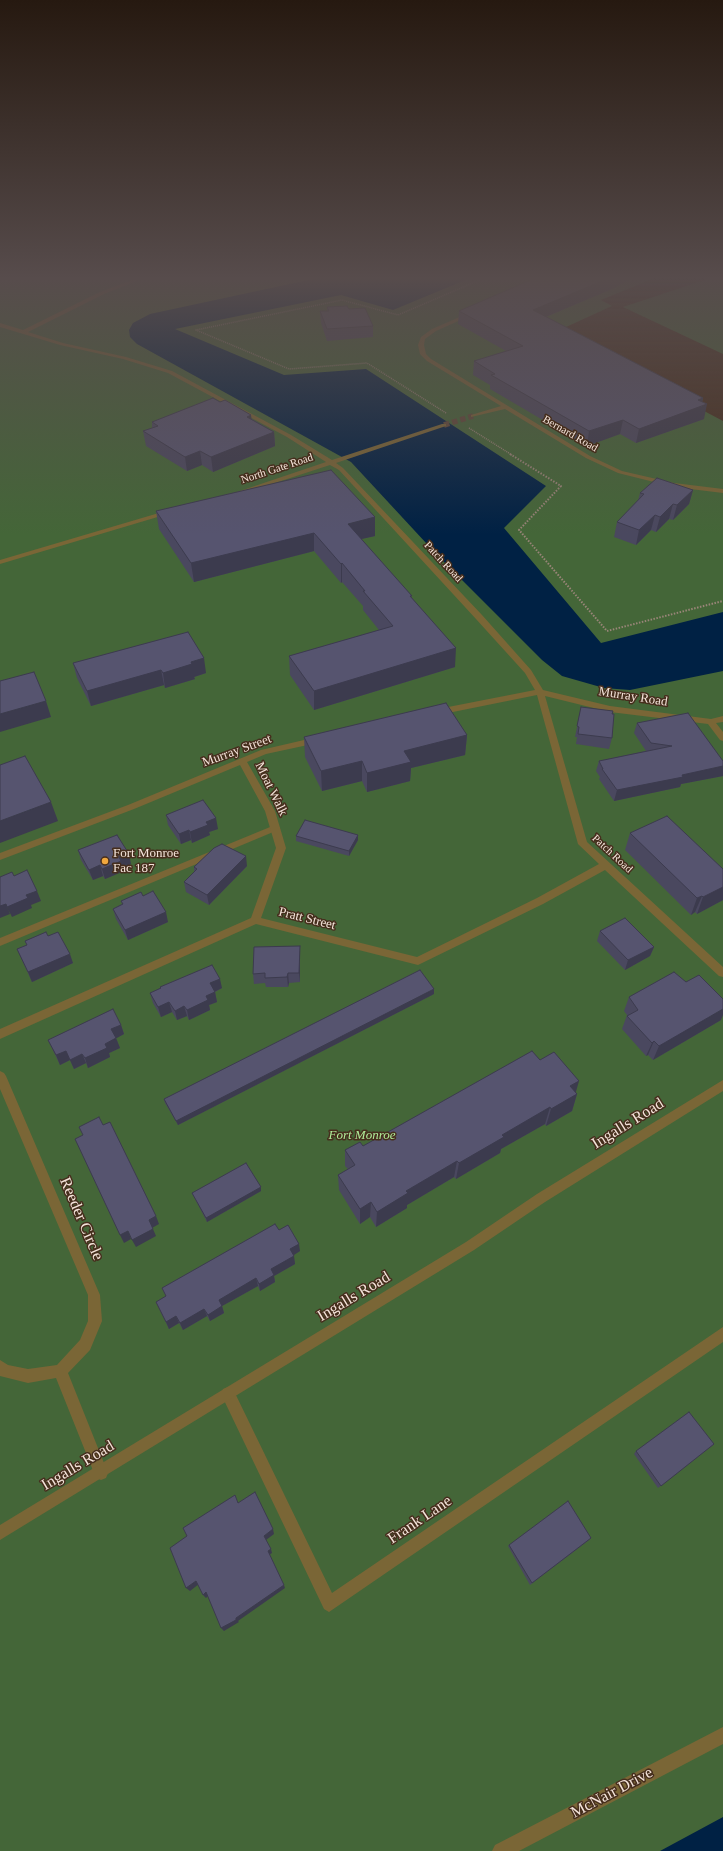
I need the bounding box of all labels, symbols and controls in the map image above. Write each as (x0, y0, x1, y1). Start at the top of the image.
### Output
street label: Bernard Road (540, 413, 600, 455)
street label: North Gate Road (239, 451, 315, 487)
street label: Patch Road (421, 539, 465, 585)
street label: Murray Road (597, 684, 669, 710)
street label: Murray Street (200, 731, 274, 771)
street label: Moat Walk (251, 760, 291, 818)
street label: Patch Road (589, 832, 635, 876)
place label: Fort Monroe Fac 187 (113, 846, 179, 877)
marker: Fort Monroe Fac 187 (100, 856, 110, 866)
street label: Pratt Street (277, 904, 337, 934)
street label: Ingalls Road (588, 1094, 668, 1154)
park label: Fort Monroe (328, 1128, 396, 1144)
street label: Reeder Circle (55, 1175, 107, 1263)
street label: Ingalls Road (314, 1268, 394, 1326)
street label: Ingalls Road (38, 1437, 118, 1495)
street label: Frank Lane (384, 1492, 456, 1548)
street label: McNair Drive (568, 1763, 656, 1823)

